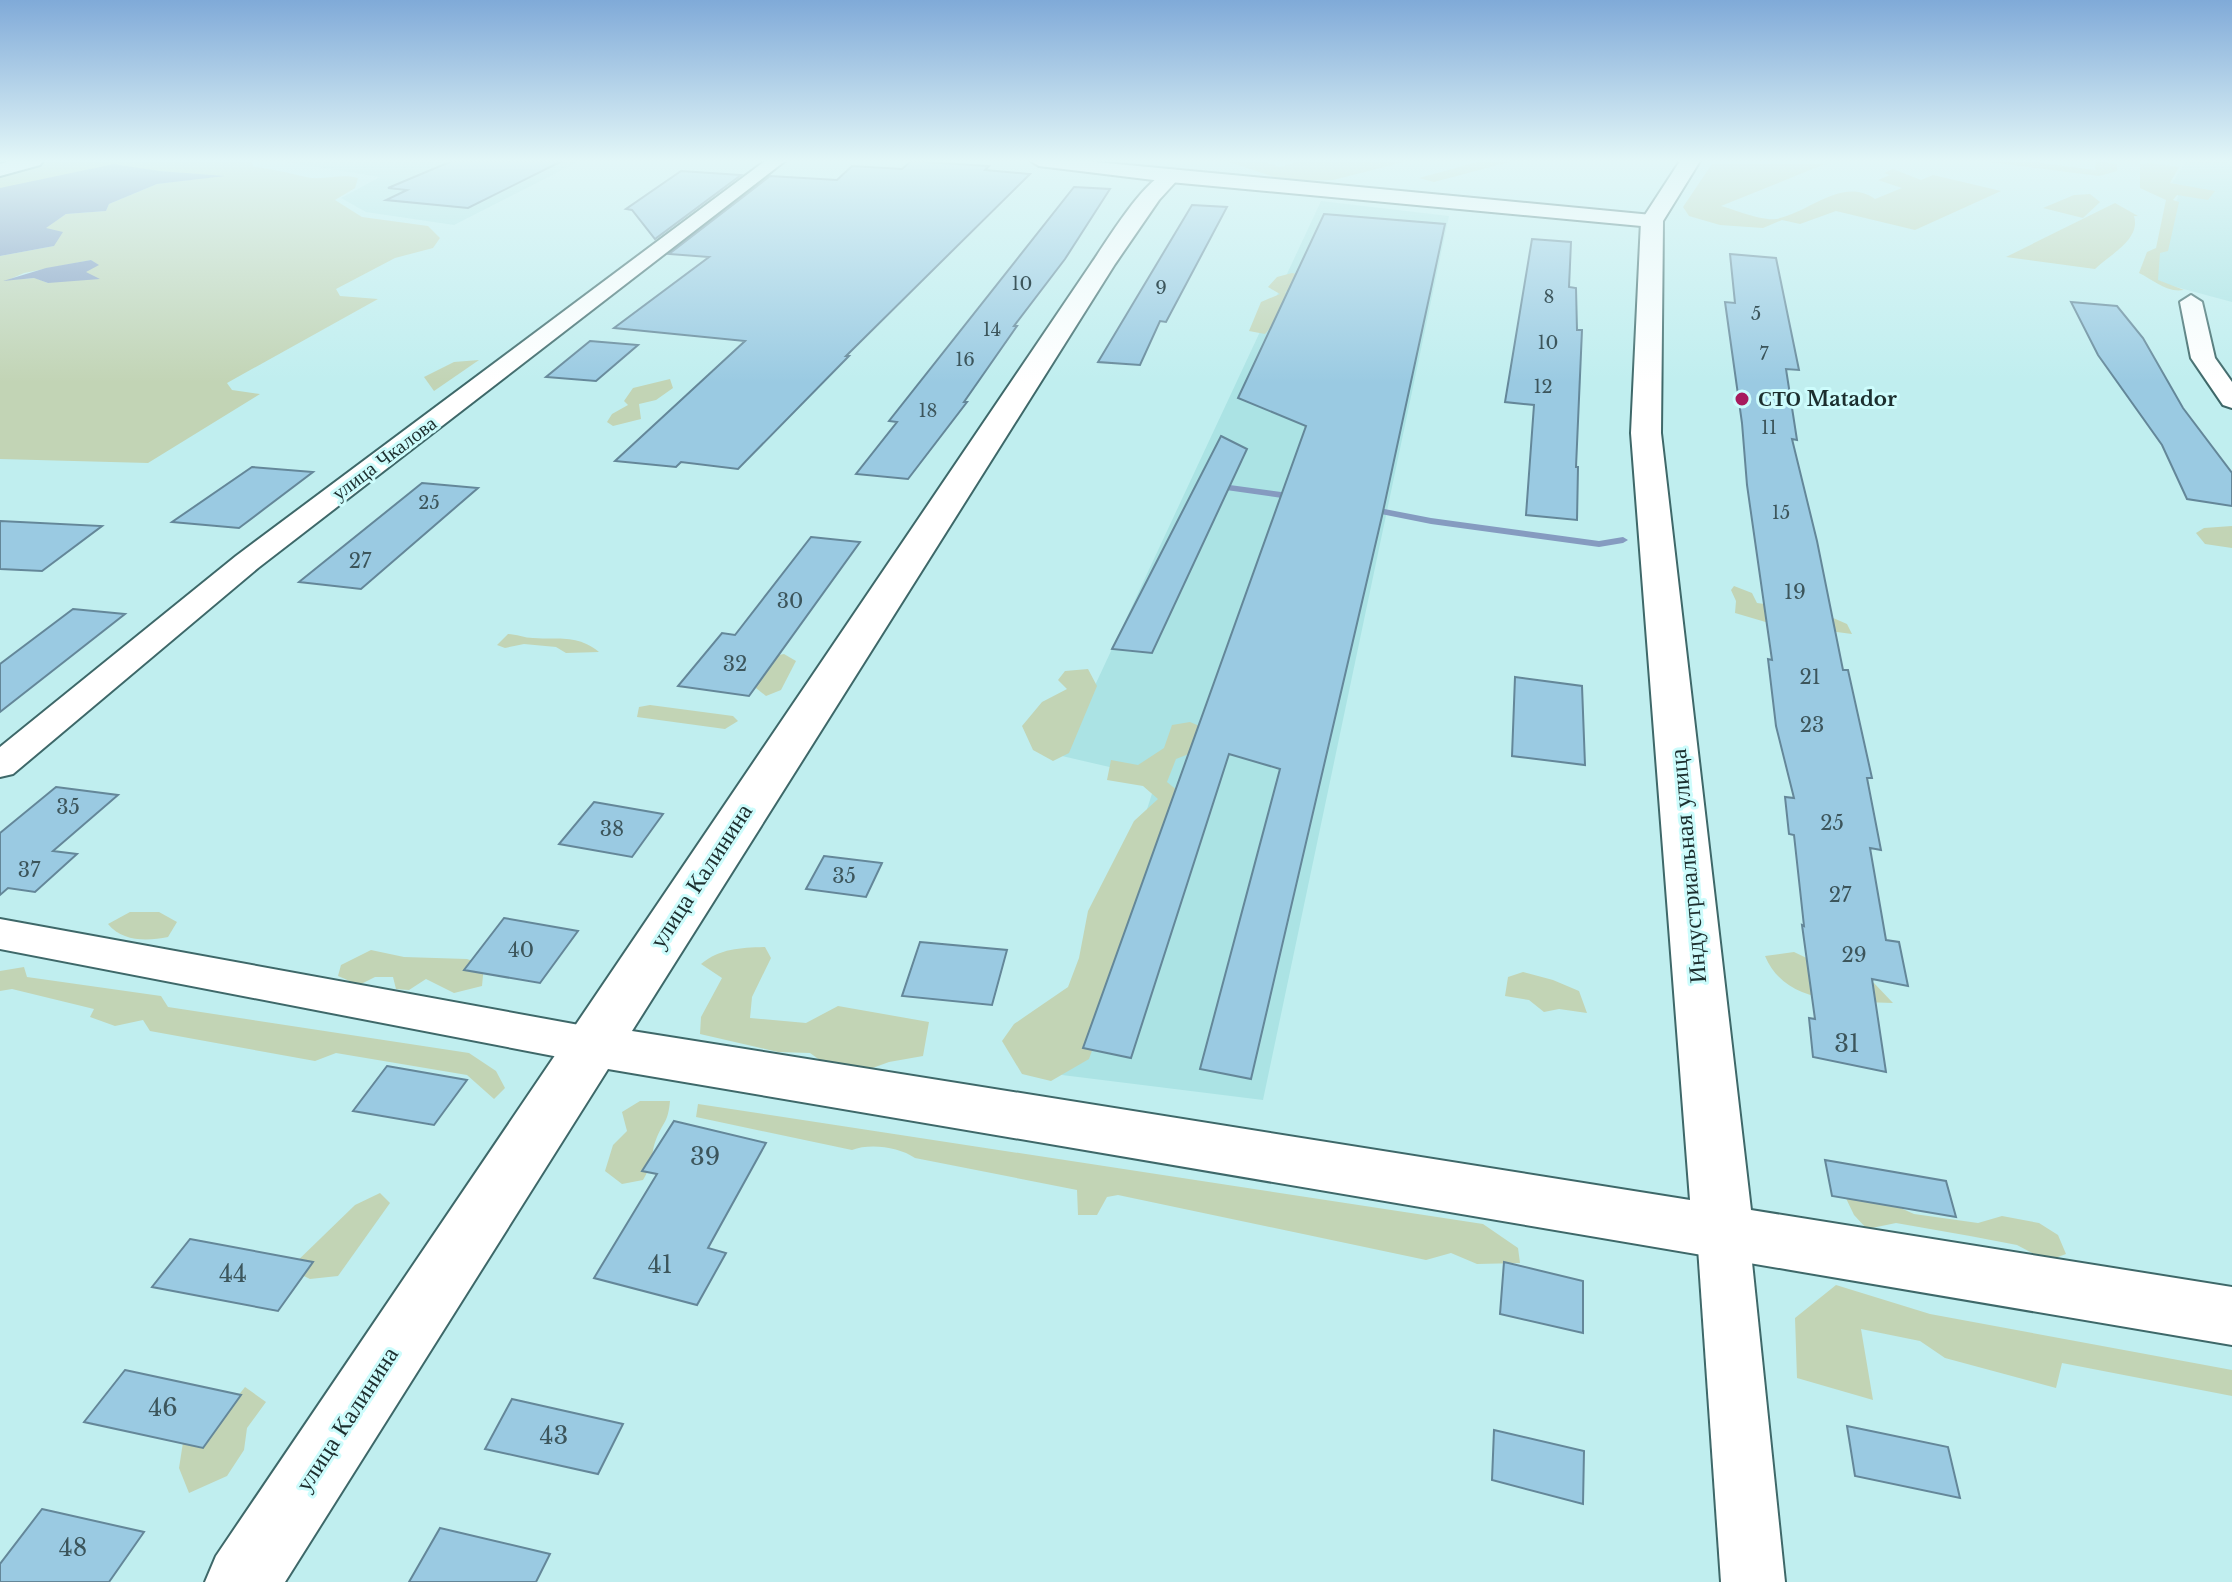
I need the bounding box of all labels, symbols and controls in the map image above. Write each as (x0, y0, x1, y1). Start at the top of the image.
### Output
house number: 10 (1012, 273, 1032, 295)
house number: 9 (1155, 277, 1167, 299)
house number: 8 (1544, 286, 1554, 308)
house number: 5 (1751, 303, 1761, 325)
house number: 14 (983, 319, 1001, 341)
house number: 10 (1538, 332, 1558, 354)
house number: 7 (1759, 343, 1769, 365)
house number: 16 (955, 349, 975, 371)
house number: 12 (1533, 376, 1553, 398)
place label: СТО Matador (1758, 387, 1897, 411)
marker: СТО Matador (1733, 390, 1751, 408)
house number: 18 (919, 400, 937, 422)
street label: улица Чкалова (327, 411, 441, 505)
house number: 11 (1761, 417, 1777, 439)
house number: 25 (418, 492, 440, 514)
house number: 15 (1772, 502, 1790, 524)
house number: 27 (349, 549, 372, 573)
house number: 19 (1784, 580, 1806, 604)
house number: 30 (777, 589, 803, 613)
house number: 32 (723, 652, 747, 676)
house number: 21 (1799, 665, 1821, 689)
house number: 23 (1800, 713, 1824, 737)
street label: Индустриальная улица (1663, 747, 1712, 984)
house number: 35 (56, 795, 80, 819)
street label: улица Калинина (643, 798, 758, 954)
house number: 25 (1820, 811, 1844, 835)
house number: 38 (600, 817, 624, 841)
house number: 37 (18, 858, 41, 882)
house number: 35 (832, 864, 856, 888)
house number: 27 (1829, 883, 1852, 907)
house number: 40 (508, 938, 534, 962)
house number: 29 (1841, 943, 1867, 967)
house number: 31 (1834, 1029, 1860, 1058)
house number: 39 (690, 1142, 720, 1171)
house number: 41 (648, 1250, 672, 1279)
house number: 44 (219, 1259, 247, 1288)
street label: улица Калинина (289, 1341, 404, 1497)
house number: 46 (148, 1393, 178, 1422)
house number: 43 (540, 1421, 568, 1450)
house number: 48 (59, 1533, 87, 1562)

